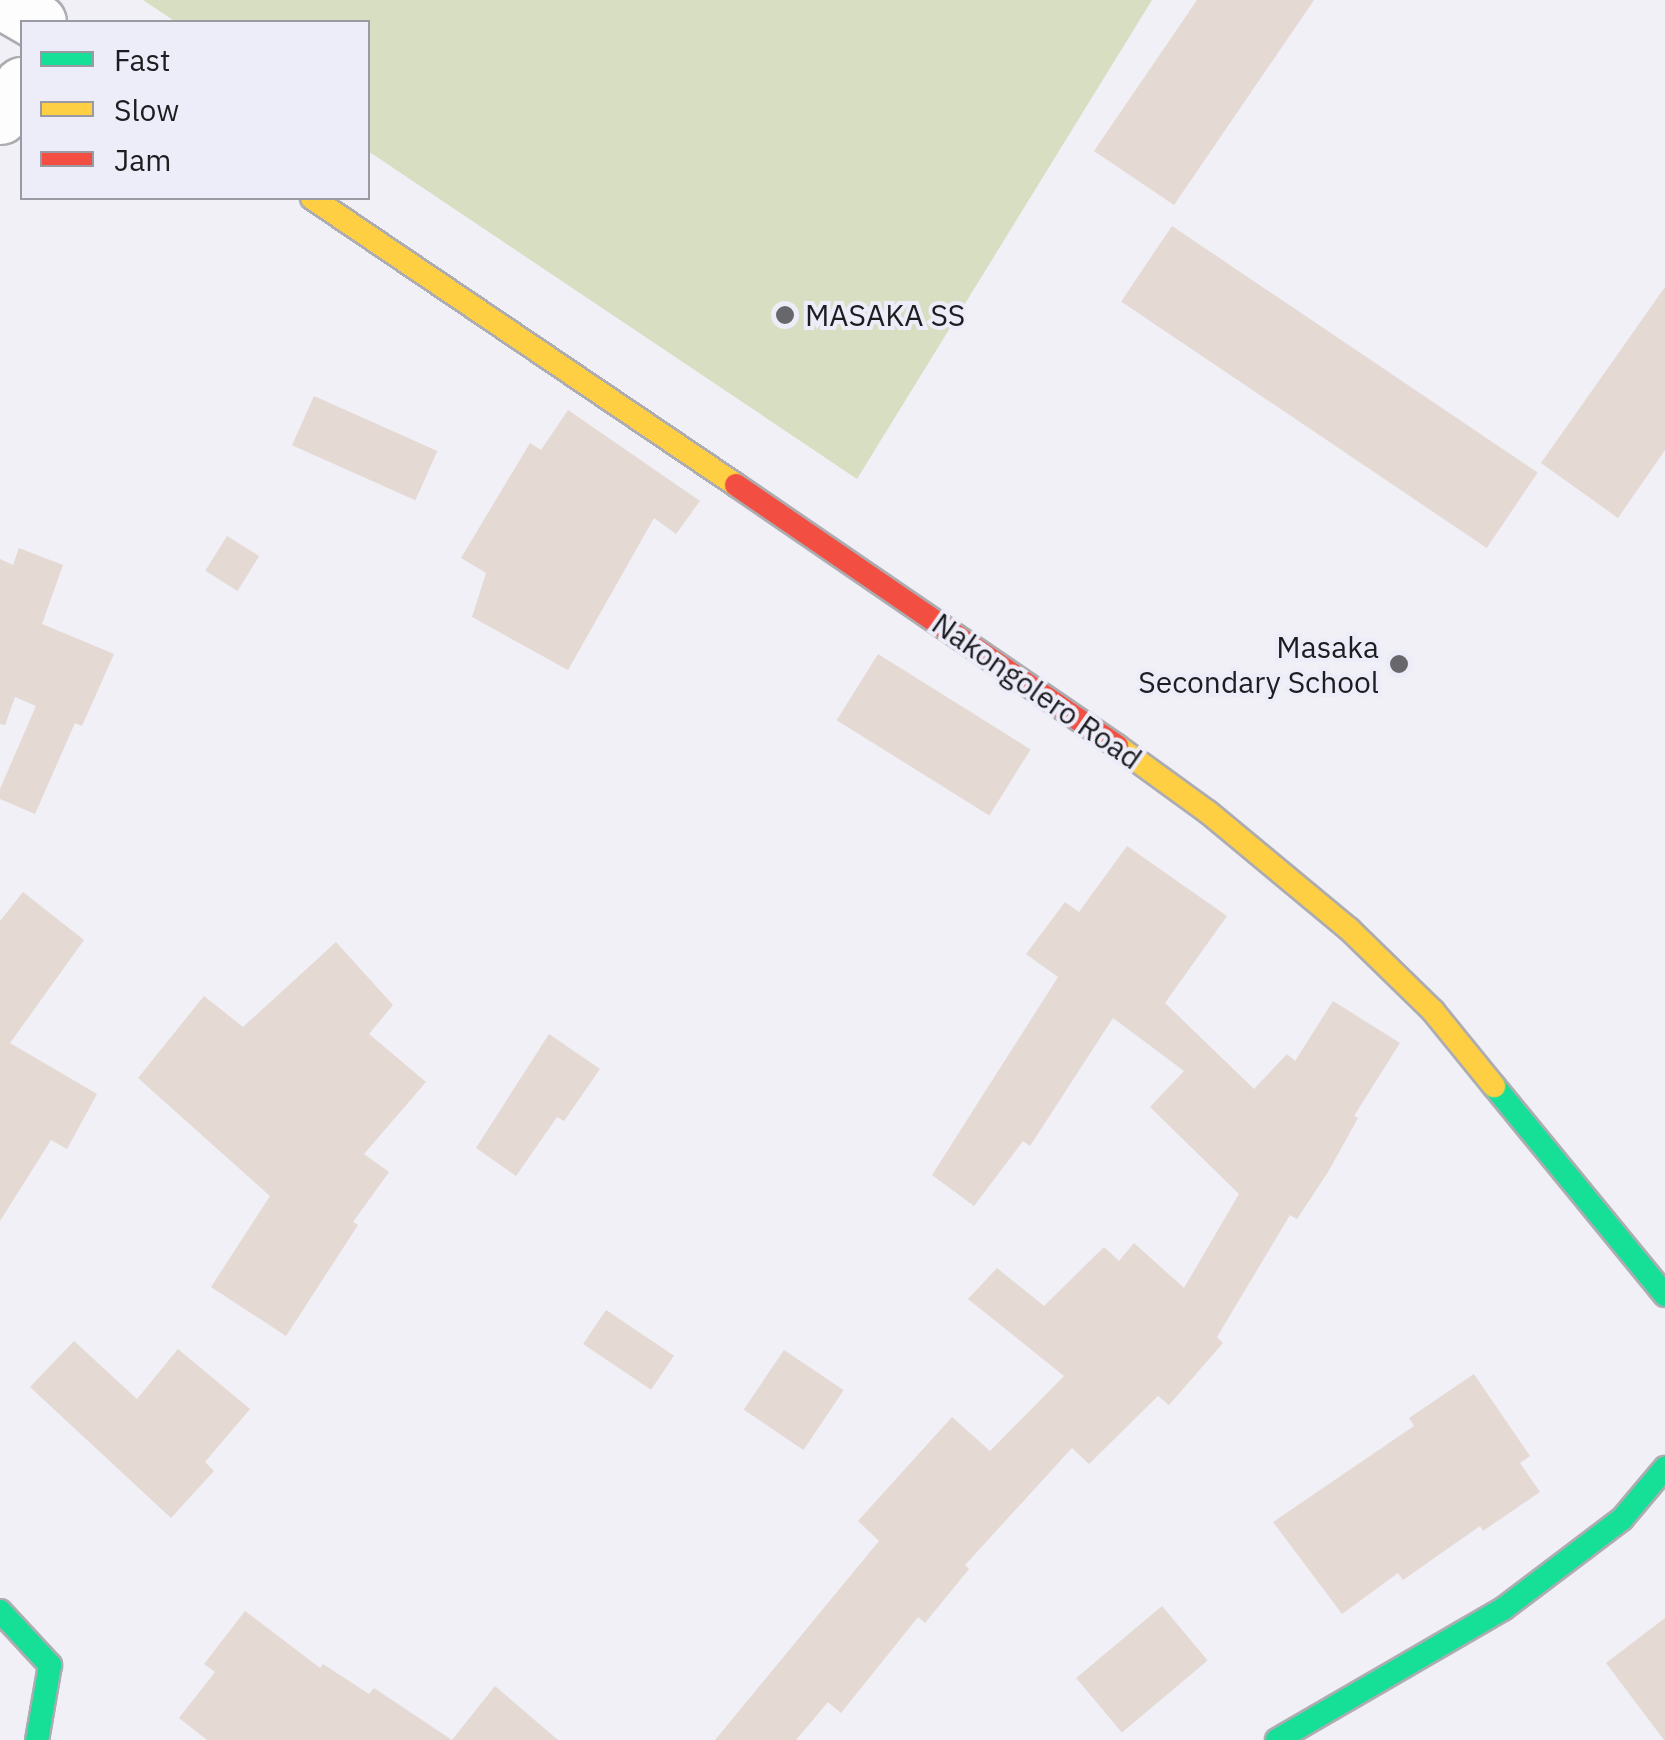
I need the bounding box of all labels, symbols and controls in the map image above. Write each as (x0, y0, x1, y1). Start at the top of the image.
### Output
legend (20, 20, 370, 200)
text: Fast (114, 40, 171, 79)
text: Slow (114, 90, 179, 129)
text: Jam (114, 140, 172, 179)
place label: MASAKA SS (805, 297, 965, 333)
marker: MASAKA SS (774, 304, 796, 326)
street label: Nakongolero Road (925, 605, 1149, 777)
place label: Masaka Secondary School (1138, 629, 1379, 700)
marker: Masaka Secondary School (1388, 653, 1410, 675)

